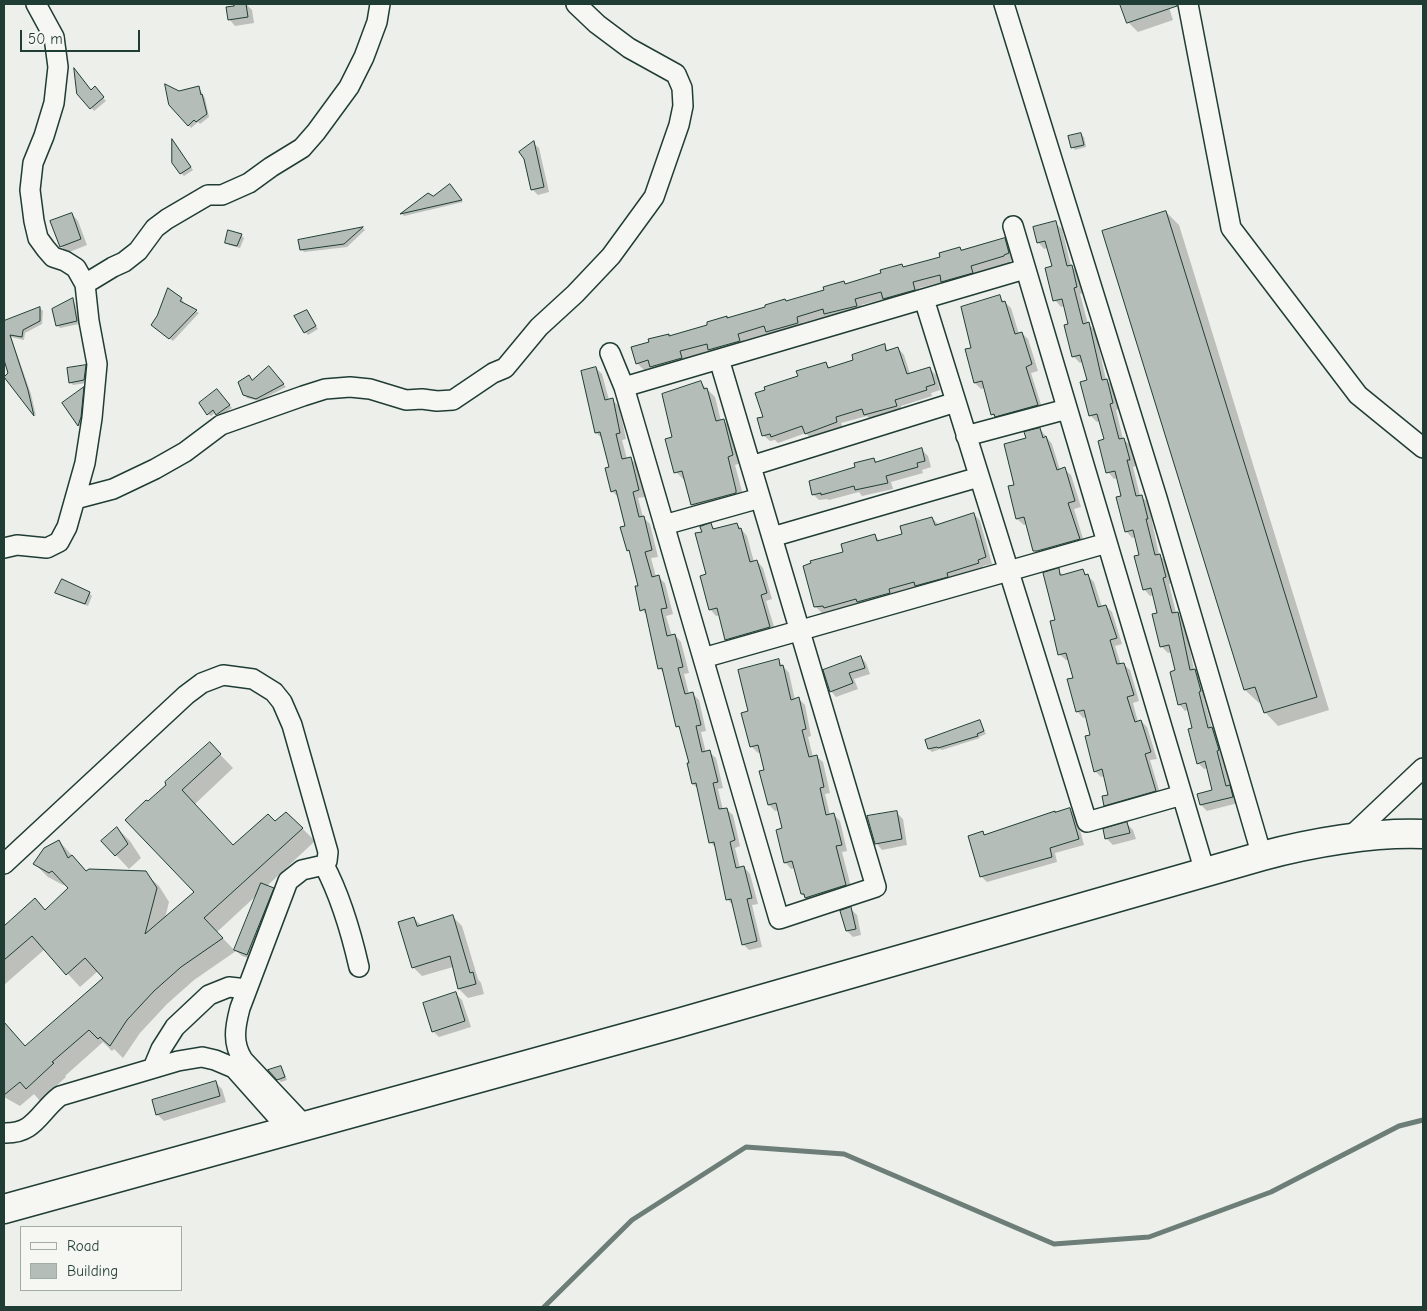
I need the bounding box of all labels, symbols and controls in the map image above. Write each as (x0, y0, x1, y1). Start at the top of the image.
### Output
scale bar (22, 20, 142, 52)
text: 50 m (28, 30, 63, 48)
legend (20, 1226, 182, 1291)
text: Road (67, 1237, 99, 1255)
text: Building (67, 1262, 118, 1280)

